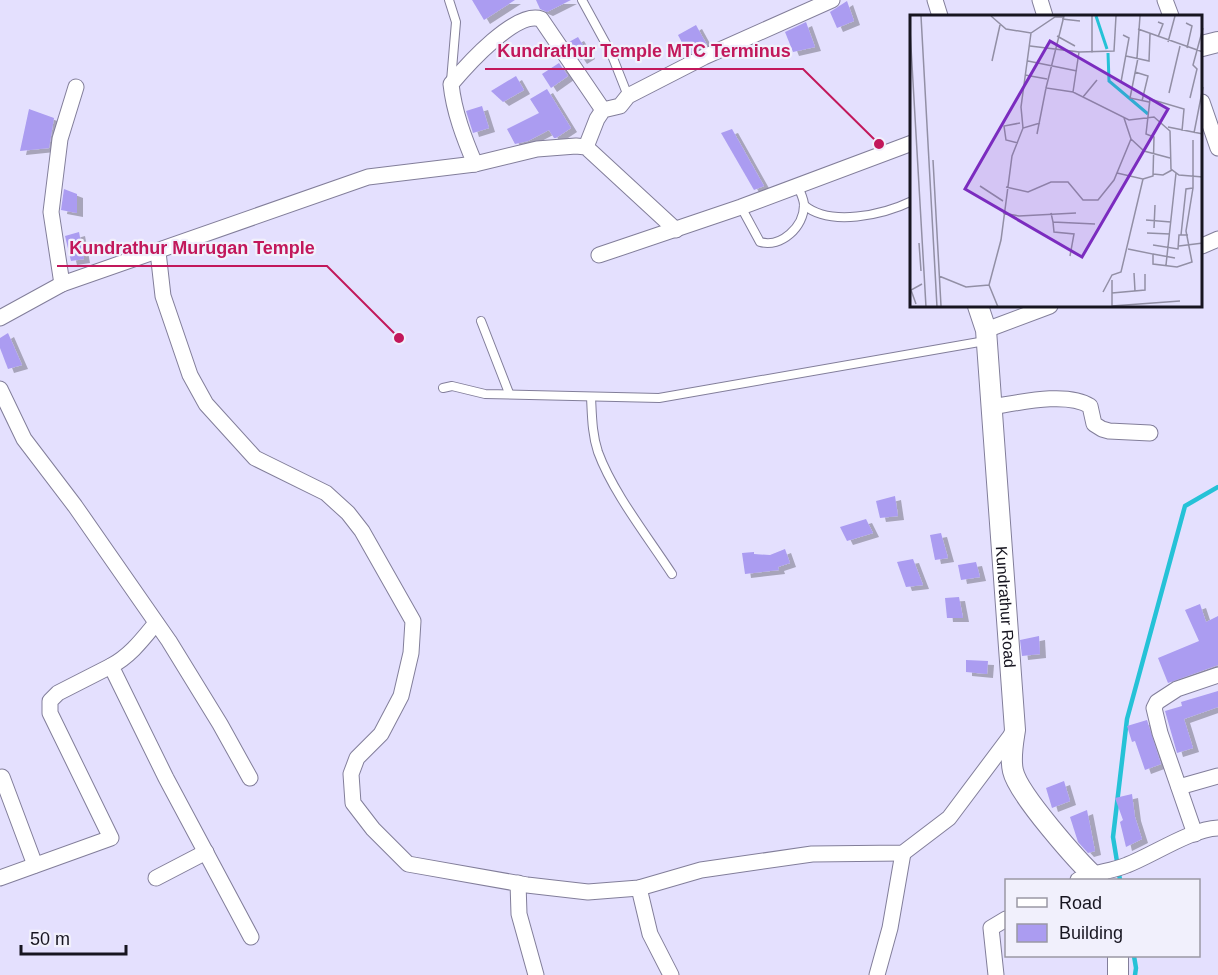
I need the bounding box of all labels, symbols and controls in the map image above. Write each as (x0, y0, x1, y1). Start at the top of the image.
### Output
inset map (910, 15, 1203, 308)
callout: Kundrathur Temple MTC Terminus (485, 33, 803, 69)
text: Kundrathur Temple MTC Terminus (497, 41, 791, 61)
callout: Kundrathur Murugan Temple (57, 230, 327, 266)
text: Kundrathur Murugan Temple (69, 238, 315, 258)
street label: Kundrathur Road (993, 546, 1019, 668)
legend (1005, 879, 1200, 957)
text: Road (1059, 893, 1102, 913)
scale bar (21, 918, 126, 956)
text: Building (1059, 923, 1123, 943)
text: 50 m (30, 929, 70, 949)

